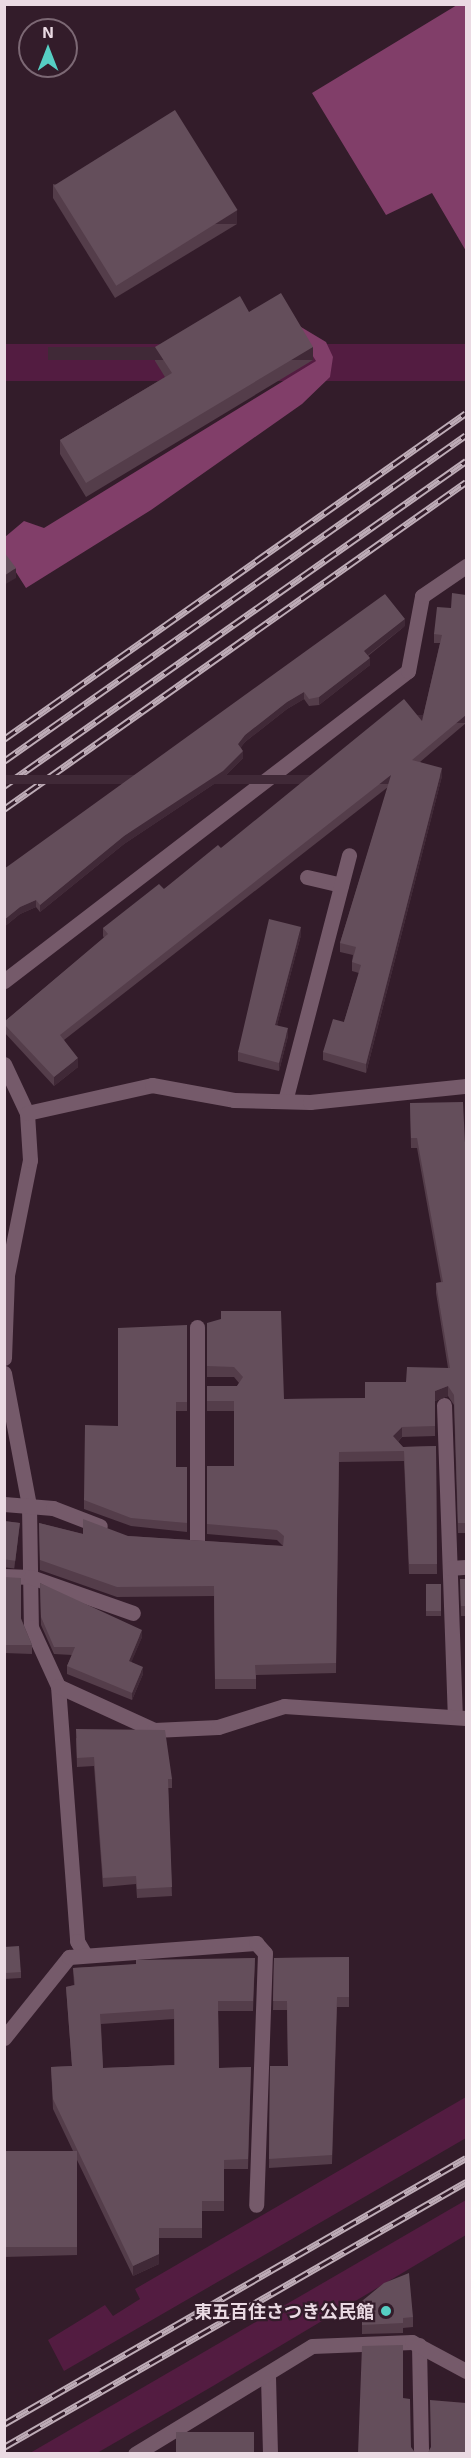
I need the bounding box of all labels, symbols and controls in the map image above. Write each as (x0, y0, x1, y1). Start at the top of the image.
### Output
north arrow (18, 18, 78, 78)
text: N (42, 22, 54, 41)
place label: 東五百住さつき公民館 (194, 2300, 374, 2322)
marker: 東五百住さつき公民館 (379, 2304, 393, 2318)

